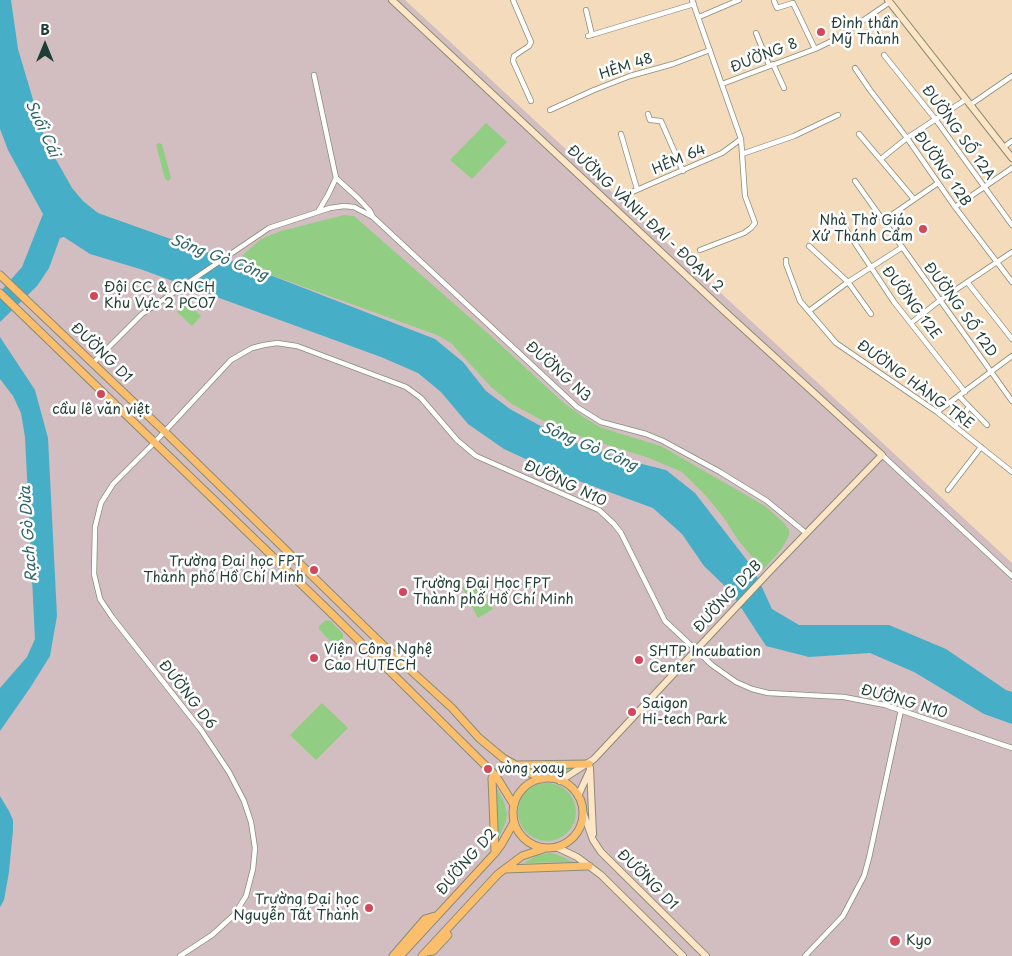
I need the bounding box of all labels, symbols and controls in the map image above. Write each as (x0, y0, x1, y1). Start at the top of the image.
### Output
place label: Đình thần Mỹ Thành (831, 16, 899, 48)
text: B (40, 19, 50, 40)
north arrow (20, 20, 70, 70)
marker: Đình thần Mỹ Thành (815, 26, 827, 38)
street label: ĐƯỜNG 8 (728, 36, 800, 76)
street label: HẺM 48 (597, 50, 655, 84)
street label: ĐƯỜNG SỐ 12A (918, 82, 998, 184)
water label: Suối Cái (21, 98, 63, 160)
street label: ĐƯỜNG 12B (910, 128, 974, 210)
street label: HẺM 64 (650, 141, 708, 179)
street label: ĐƯỜNG VÀNH ĐAI - ĐOẠN 2 (563, 142, 727, 296)
place label: Nhà Thờ Giáo Xứ Thánh Cẩm (812, 213, 913, 246)
marker: Nhà Thờ Giáo Xứ Thánh Cẩm (917, 223, 929, 235)
water label: Sông Gò Công (168, 231, 270, 285)
street label: ĐƯỜNG SỐ 12D (920, 259, 1000, 361)
street label: ĐƯỜNG 12E (878, 263, 944, 343)
place label: Đội CC & CNCH Khu Vực 2 PC07 (104, 280, 216, 312)
marker: Đội CC & CNCH Khu Vực 2 PC07 (88, 290, 100, 302)
street label: ĐƯỜNG D1 (67, 320, 135, 386)
street label: ĐƯỜNG HÀNG TRE (854, 337, 976, 433)
street label: ĐƯỜNG N3 (522, 338, 594, 406)
marker: cầu lê văn việt (95, 388, 107, 400)
place label: cầu lê văn việt (52, 402, 150, 418)
water label: Sông Gò Công (538, 419, 640, 475)
street label: ĐƯỜNG N10 (521, 458, 609, 510)
water label: Rạch Gò Dừa (17, 485, 41, 583)
place label: Trường Đại học FPT Thành phố Hồ Chí Minh (143, 554, 304, 586)
street label: ĐƯỜNG D2B (691, 558, 765, 636)
marker: Trường Đại học FPT Thành phố Hồ Chí Minh (308, 564, 320, 576)
place label: Trường Đại Học FPT Thành phố Hồ Chí Minh (413, 576, 574, 608)
marker: Trường Đại Học FPT Thành phố Hồ Chí Minh (397, 586, 409, 598)
place label: Viện Công Nghệ Cao HUTECH (324, 642, 432, 674)
place label: SHTP Incubation Center (649, 644, 761, 676)
marker: Viện Công Nghệ Cao HUTECH (308, 652, 320, 664)
marker: SHTP Incubation Center (633, 654, 645, 666)
street label: ĐƯỜNG D6 (155, 657, 219, 733)
street label: ĐƯỜNG N10 (859, 682, 949, 722)
place label: Saigon Hi-tech Park (642, 696, 727, 729)
marker: Saigon Hi-tech Park (626, 706, 638, 718)
place label: vòng xoay (498, 761, 565, 777)
marker: vòng xoay (482, 763, 494, 775)
street label: ĐƯỜNG D2 (434, 825, 500, 899)
street label: ĐƯỜNG D1 (613, 846, 681, 914)
place label: Trường Đại học Nguyễn Tất Thành (234, 892, 359, 924)
marker: Trường Đại học Nguyễn Tất Thành (363, 902, 375, 914)
place label: Kyo (906, 933, 932, 949)
marker: Kyo (888, 934, 902, 948)

